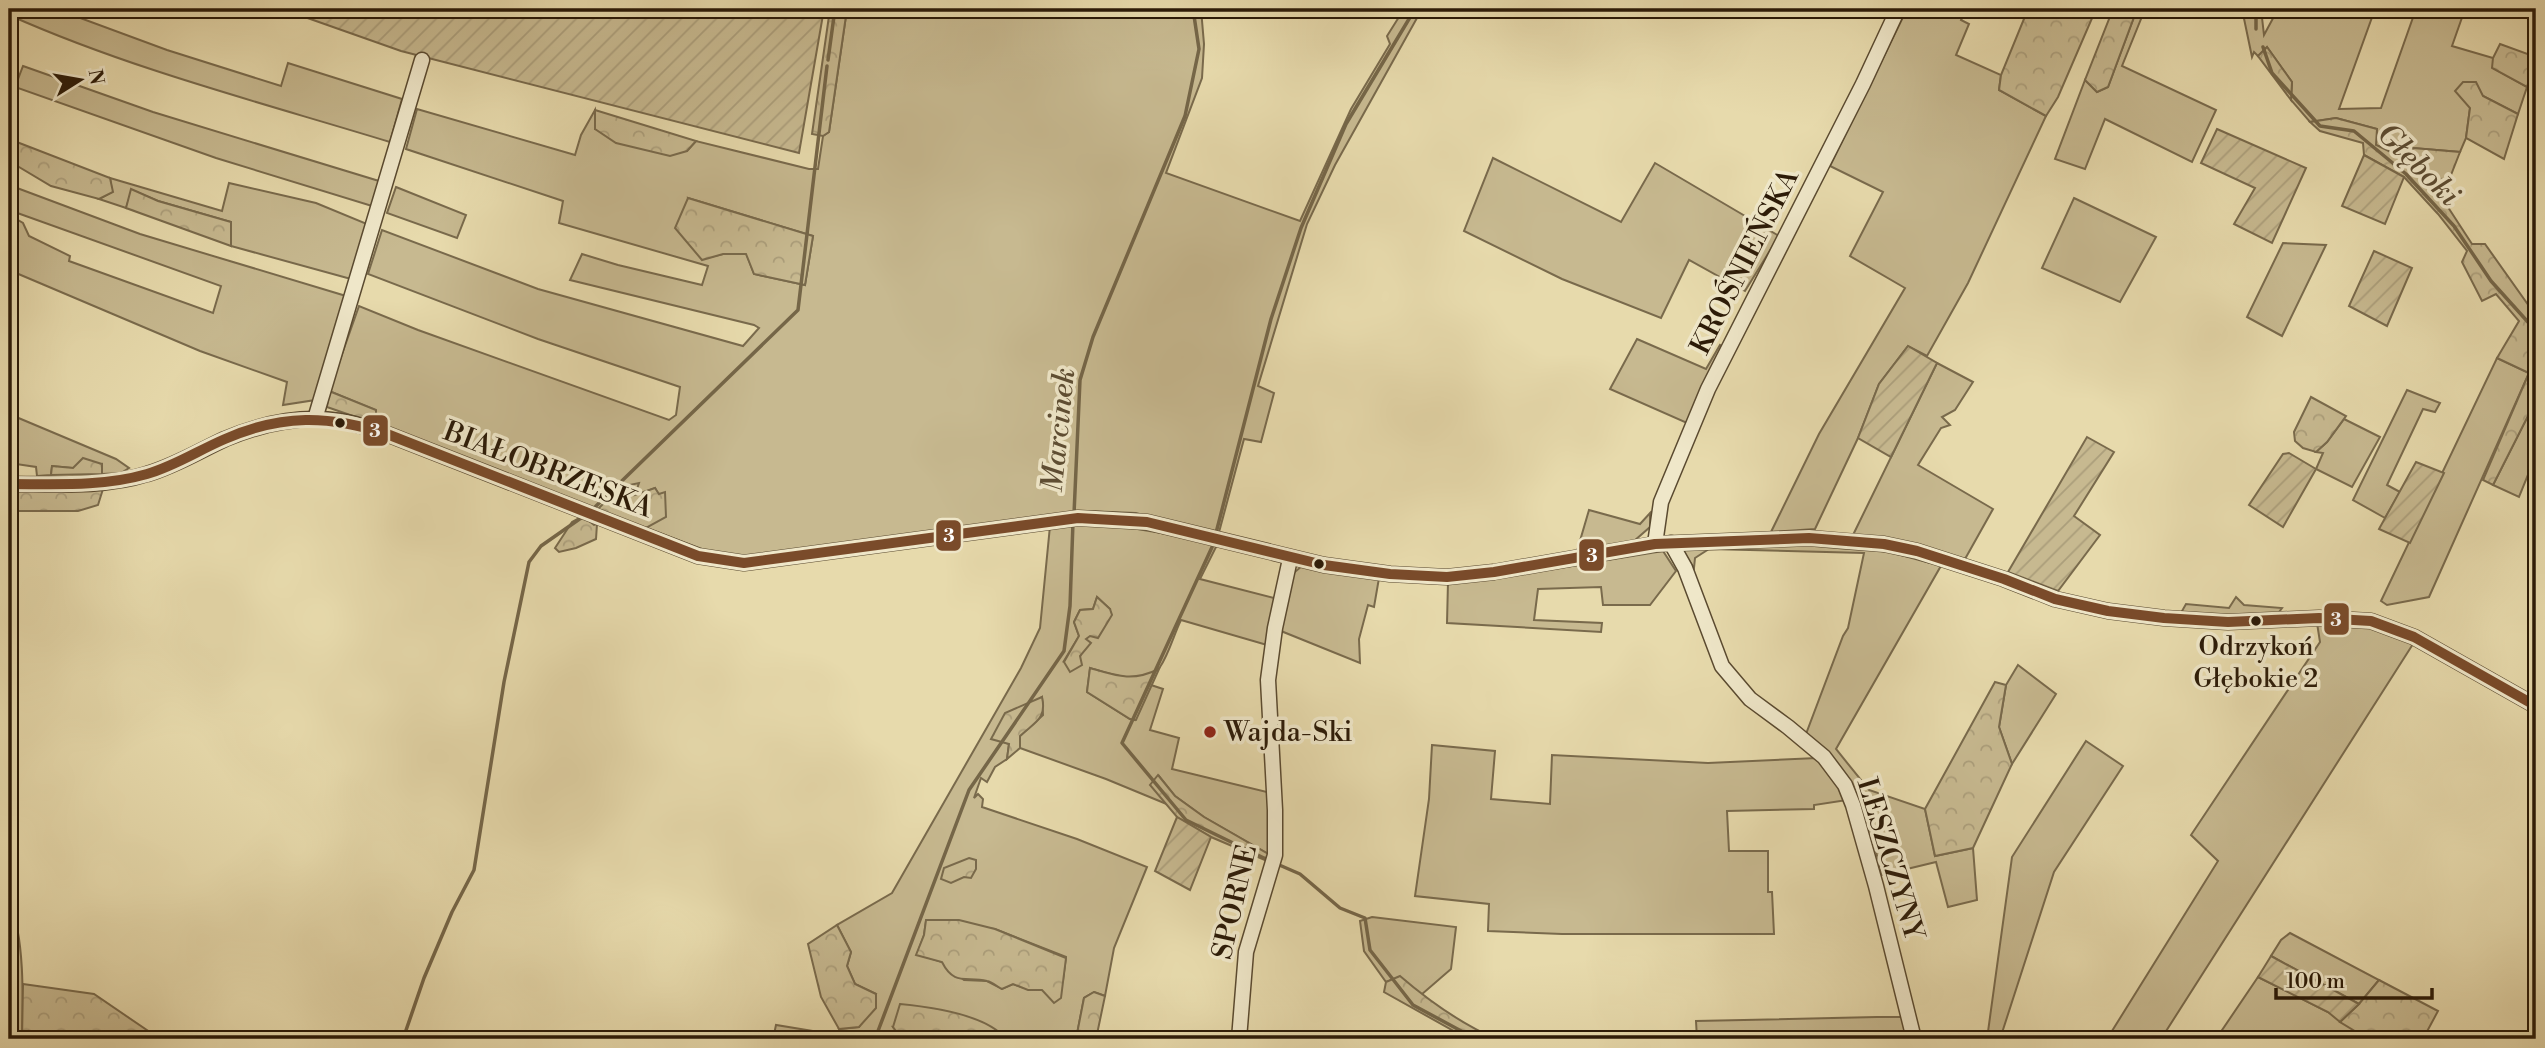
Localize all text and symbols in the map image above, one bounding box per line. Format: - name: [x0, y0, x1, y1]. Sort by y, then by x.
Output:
- north arrow: [46, 46, 116, 116]
- text: N: [82, 67, 109, 87]
- water label: Głęboki: [2368, 115, 2468, 215]
- street label: KROŚNIEŃSKA: [1681, 162, 1807, 361]
- water label: Marcinek: [1034, 366, 1084, 494]
- line badge: 3: [362, 414, 389, 447]
- street label: BIAŁOBRZESKA: [437, 414, 658, 526]
- unlabelled marker: [333, 416, 347, 430]
- text: 3: [369, 419, 381, 443]
- line badge: 3: [935, 519, 962, 552]
- text: 3: [943, 524, 955, 548]
- line badge: 3: [1578, 538, 1605, 572]
- text: 3: [1586, 544, 1598, 568]
- unlabelled marker: [1312, 557, 1326, 571]
- line badge: 3: [2323, 602, 2350, 636]
- text: 3: [2330, 608, 2342, 632]
- marker: Odrzykoń Głębokie 2: [2249, 614, 2263, 628]
- place label: Odrzykoń Głębokie 2: [2194, 631, 2318, 695]
- place label: Wajda-Ski: [1223, 715, 1353, 750]
- marker: Wajda-Ski: [1202, 724, 1218, 740]
- street label: LESZCZYNY: [1849, 774, 1932, 946]
- street label: SPORNE: [1205, 841, 1265, 963]
- scale bar: [2276, 957, 2431, 1001]
- text: 100 m: [2286, 969, 2345, 995]

